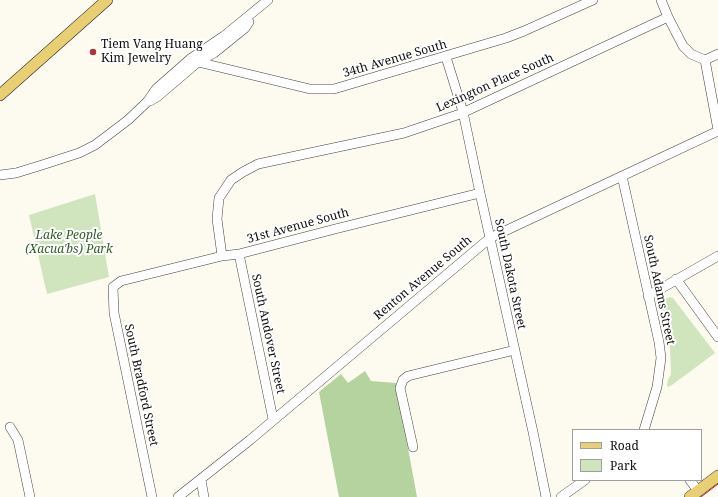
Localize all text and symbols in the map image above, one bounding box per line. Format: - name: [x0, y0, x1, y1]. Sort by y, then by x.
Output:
- street label: 34th Avenue South: [341, 37, 449, 81]
- place label: Tiem Vang Huang Kim Jewelry: [101, 38, 203, 66]
- marker: Tiem Vang Huang Kim Jewelry: [88, 47, 98, 57]
- street label: Lexington Place South: [434, 51, 556, 115]
- street label: 31st Avenue South: [245, 205, 351, 247]
- street label: South Dakota Street: [491, 217, 529, 331]
- park label: Lake People (Xacua'bs) Park: [25, 229, 113, 257]
- street label: Renton Avenue South: [371, 233, 475, 323]
- street label: South Adams Street: [640, 234, 678, 346]
- street label: South Andover Street: [248, 273, 288, 395]
- street label: South Bradford Street: [121, 323, 161, 447]
- legend: [572, 429, 702, 481]
- text: Road: [610, 437, 639, 454]
- text: Park: [610, 457, 637, 474]

